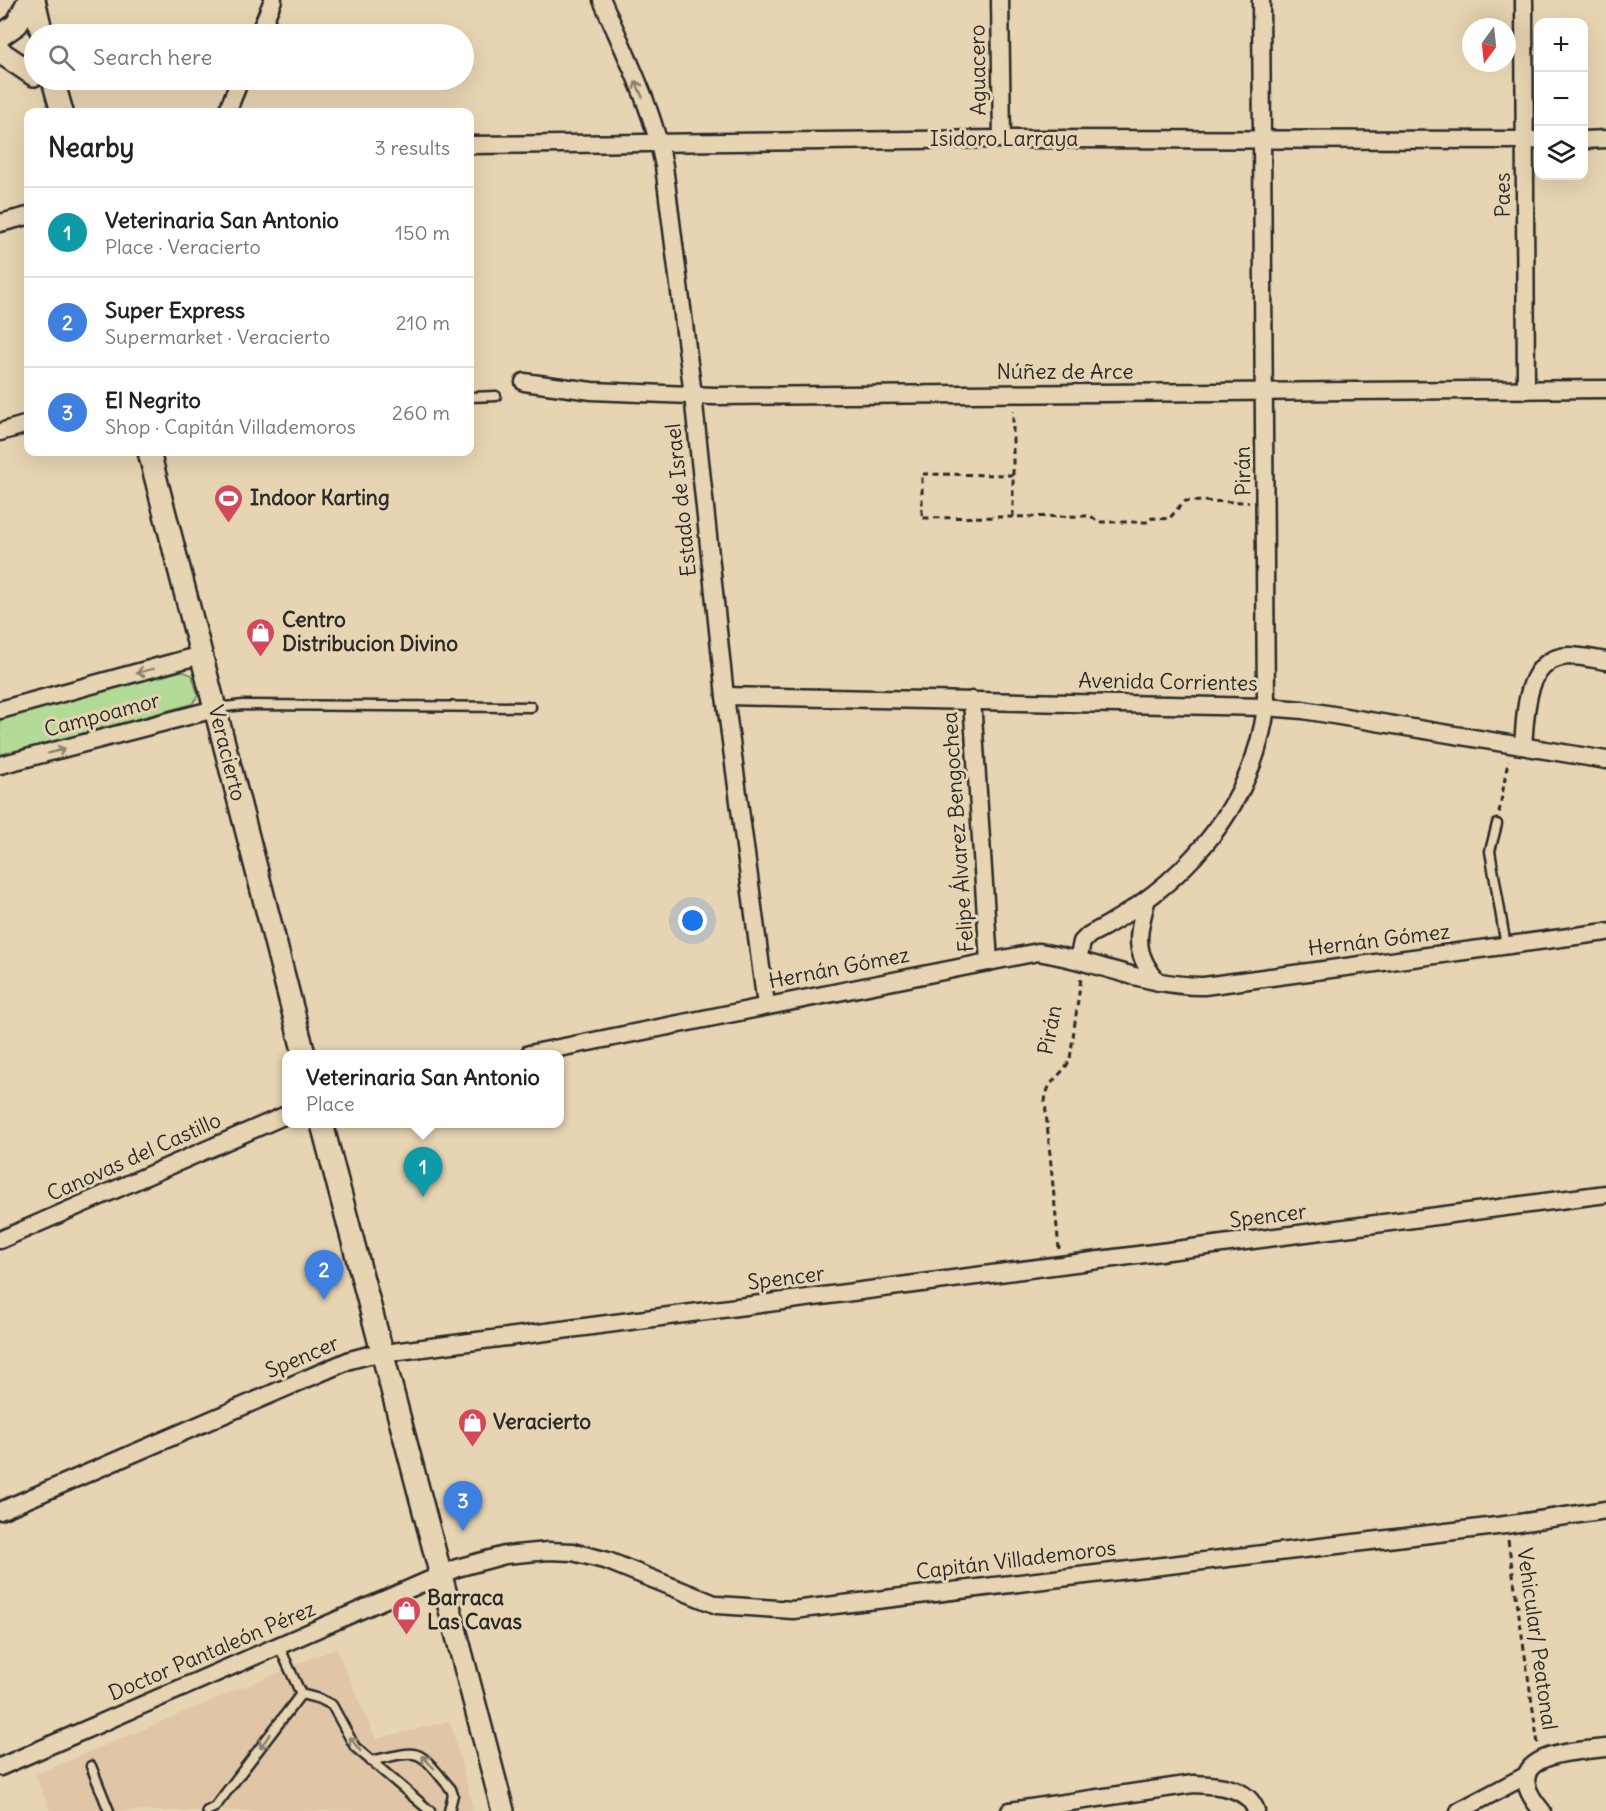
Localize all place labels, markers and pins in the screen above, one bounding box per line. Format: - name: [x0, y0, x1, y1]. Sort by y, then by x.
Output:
- sports icon: Indoor Karting: [213, 482, 245, 524]
- place label: Indoor Karting: [250, 484, 390, 511]
- place label: Centro Distribucion Divino: [282, 606, 458, 657]
- shop icon: Centro Distribucion Divino: [245, 616, 277, 658]
- pin: 1: [404, 1148, 442, 1197]
- pin: 2: [304, 1250, 344, 1300]
- shop icon: Veracierto: [456, 1406, 488, 1448]
- place label: Veracierto: [493, 1408, 591, 1435]
- pin: 3: [444, 1482, 482, 1531]
- place label: Barraca Las Cavas: [427, 1584, 523, 1635]
- shop icon: Barraca Las Cavas: [390, 1594, 422, 1636]

